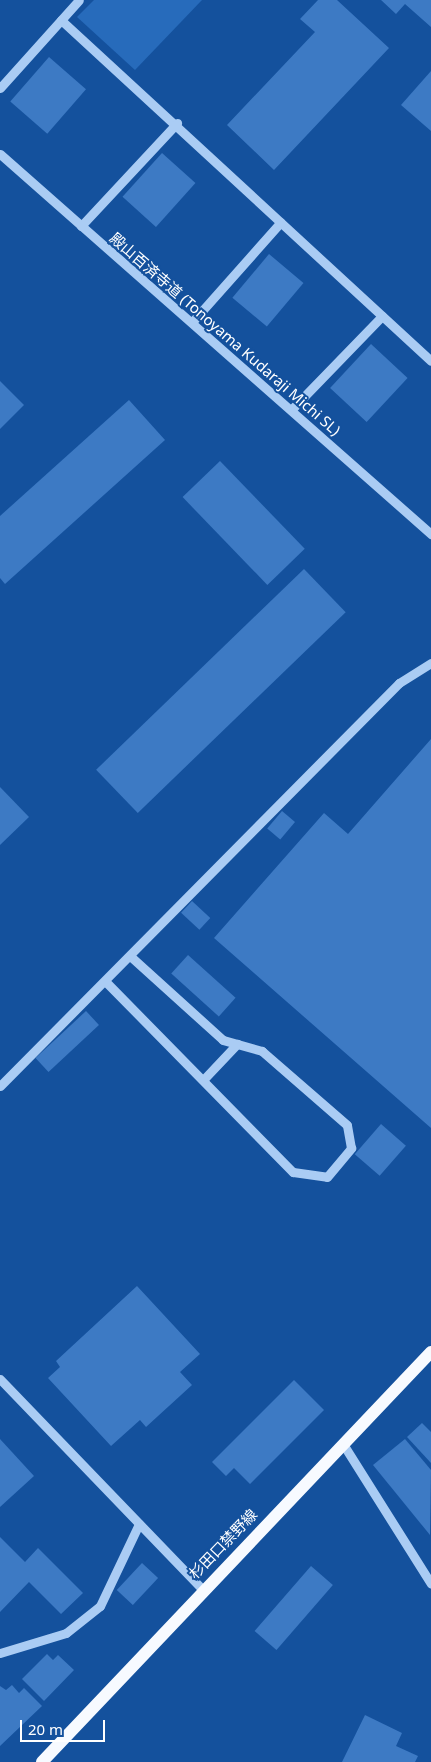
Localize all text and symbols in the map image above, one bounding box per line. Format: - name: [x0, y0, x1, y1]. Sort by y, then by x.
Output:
- street label: 殿山百済寺道 (Tonoyama Kudaraji Michi SL): [106, 229, 344, 439]
- street label: 杉田口禁野線: [185, 1505, 261, 1583]
- scale bar: [22, 1710, 108, 1742]
- text: 20 m: [28, 1719, 63, 1739]

